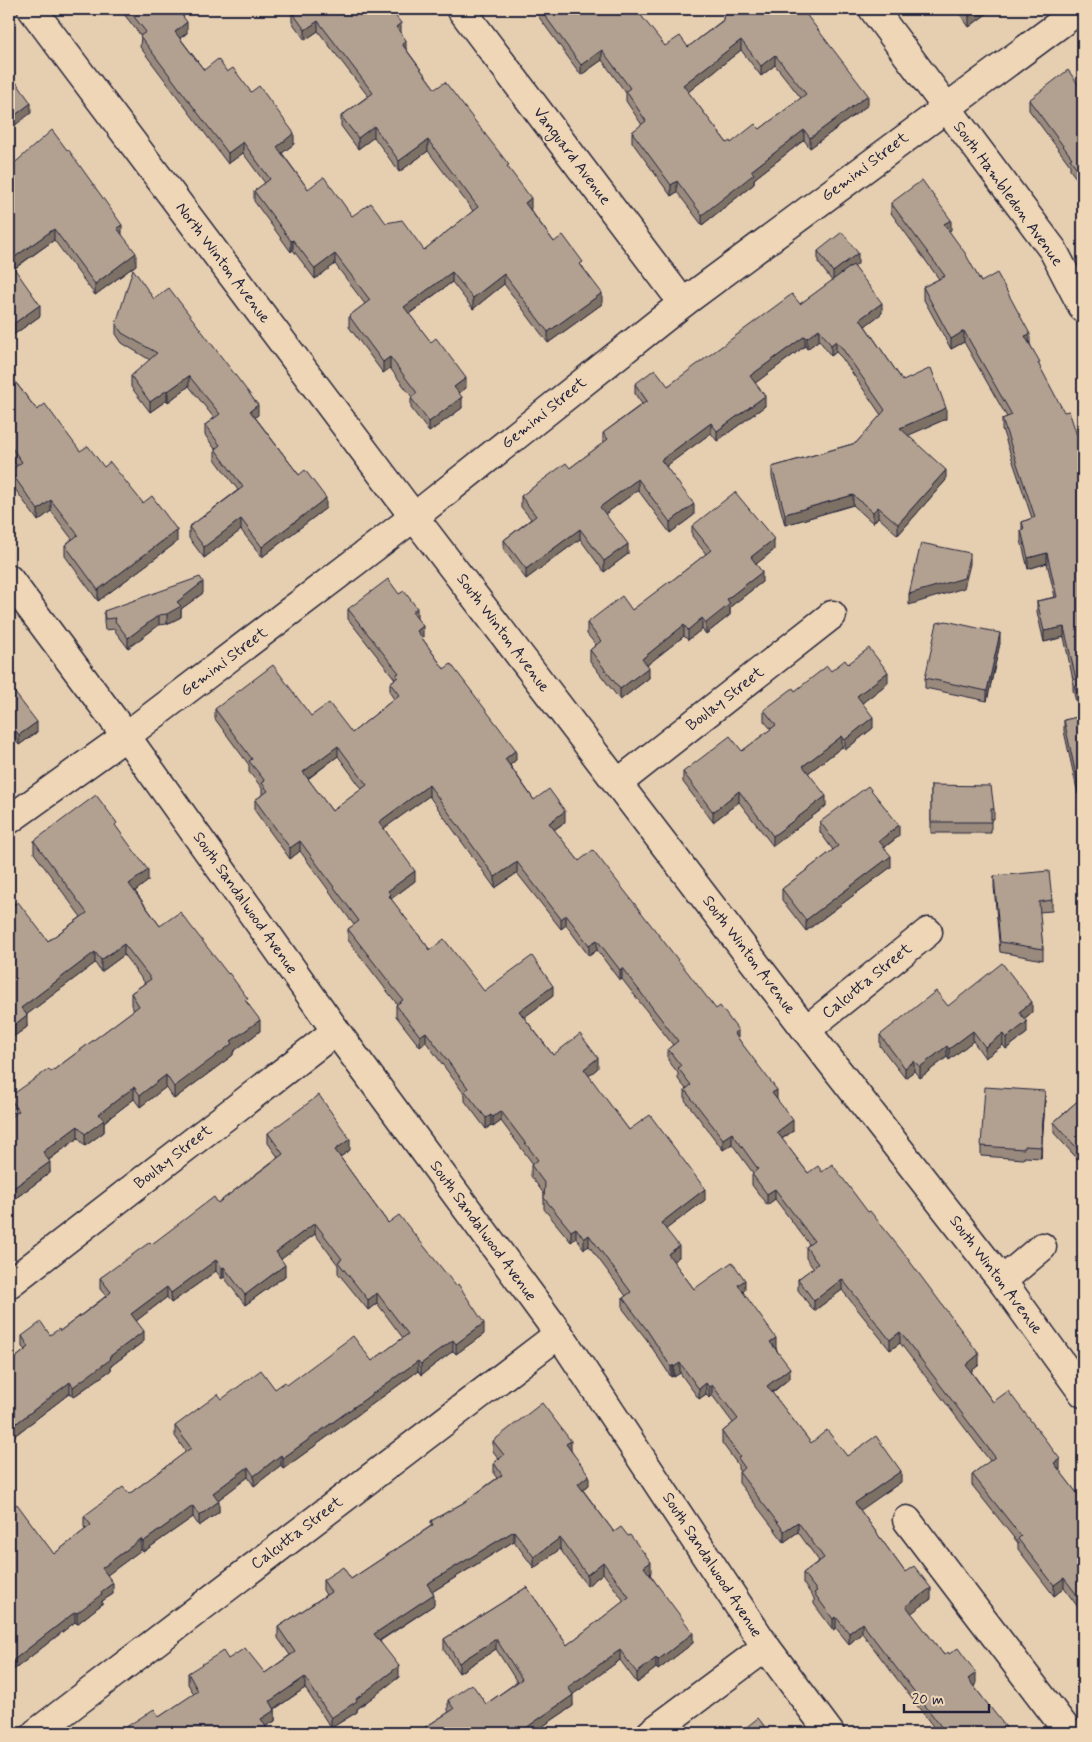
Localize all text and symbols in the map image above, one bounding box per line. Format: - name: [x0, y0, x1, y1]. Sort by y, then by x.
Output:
- street label: Vanguard Avenue: [527, 103, 616, 210]
- street label: South Hambledon Avenue: [948, 117, 1068, 271]
- street label: Gemini Street: [817, 127, 913, 207]
- street label: North Winton Avenue: [171, 198, 276, 328]
- street label: Gemini Street: [497, 372, 591, 454]
- street label: South Winton Avenue: [451, 569, 555, 697]
- street label: Gemini Street: [176, 622, 272, 702]
- street label: Boulay Street: [682, 662, 769, 736]
- street label: South Sandalwood Avenue: [188, 828, 302, 978]
- street label: South Winton Avenue: [697, 891, 801, 1019]
- street label: Calcutta Street: [818, 938, 917, 1024]
- street label: Boulay Street: [130, 1120, 217, 1194]
- street label: South Sandalwood Avenue: [425, 1156, 541, 1306]
- street label: South Winton Avenue: [944, 1211, 1048, 1339]
- street label: South Sandalwood Avenue: [657, 1488, 767, 1642]
- street label: Calcutta Street: [247, 1491, 348, 1574]
- scale bar: [904, 1682, 990, 1714]
- text: 20 m: [912, 1690, 944, 1710]

